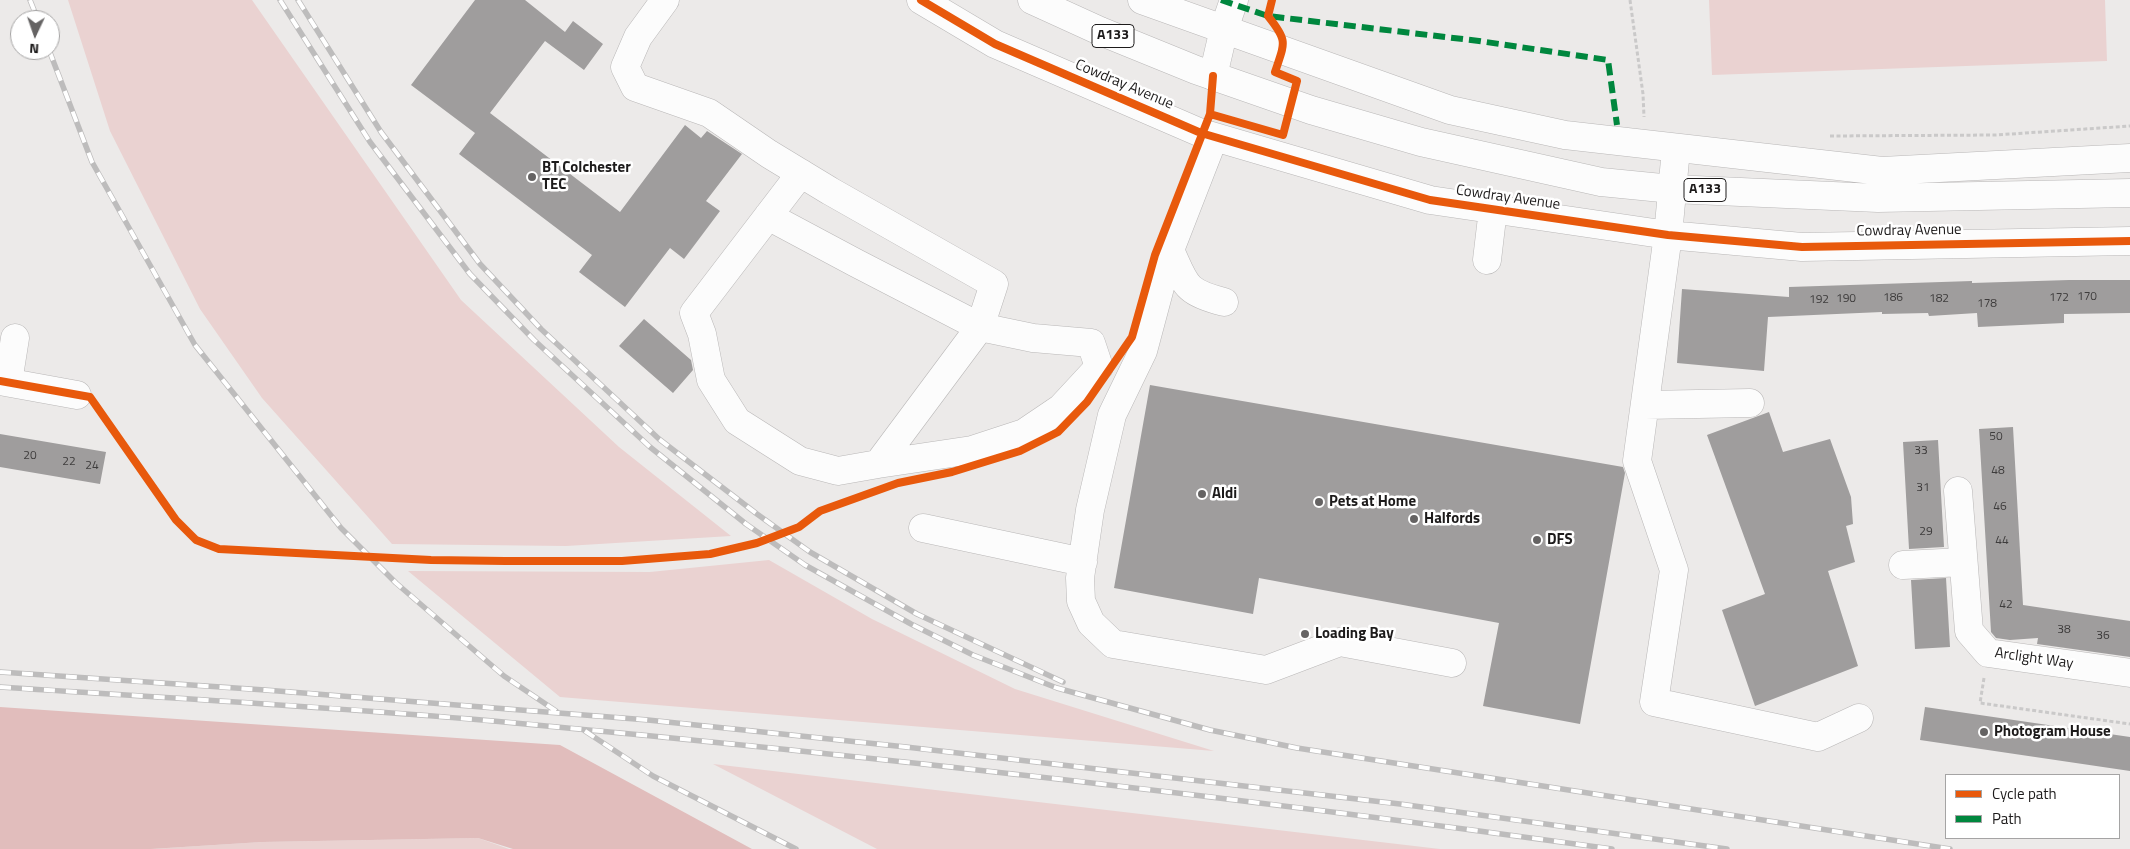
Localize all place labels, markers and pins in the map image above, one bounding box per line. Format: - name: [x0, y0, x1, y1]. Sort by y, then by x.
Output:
- place label: BT Colchester TEC: [542, 159, 631, 194]
- marker: BT Colchester TEC: [526, 171, 538, 183]
- place label: Aldi: [1212, 485, 1237, 503]
- marker: Aldi: [1196, 488, 1208, 500]
- place label: Pets at Home: [1329, 493, 1416, 511]
- marker: Pets at Home: [1313, 496, 1325, 508]
- place label: Halfords: [1424, 510, 1480, 528]
- marker: Halfords: [1408, 513, 1420, 525]
- place label: DFS: [1547, 531, 1573, 549]
- marker: DFS: [1531, 534, 1543, 546]
- place label: Loading Bay: [1315, 625, 1394, 643]
- marker: Loading Bay: [1299, 628, 1311, 640]
- place label: Photogram House: [1994, 723, 2111, 741]
- marker: Photogram House: [1978, 726, 1990, 738]

